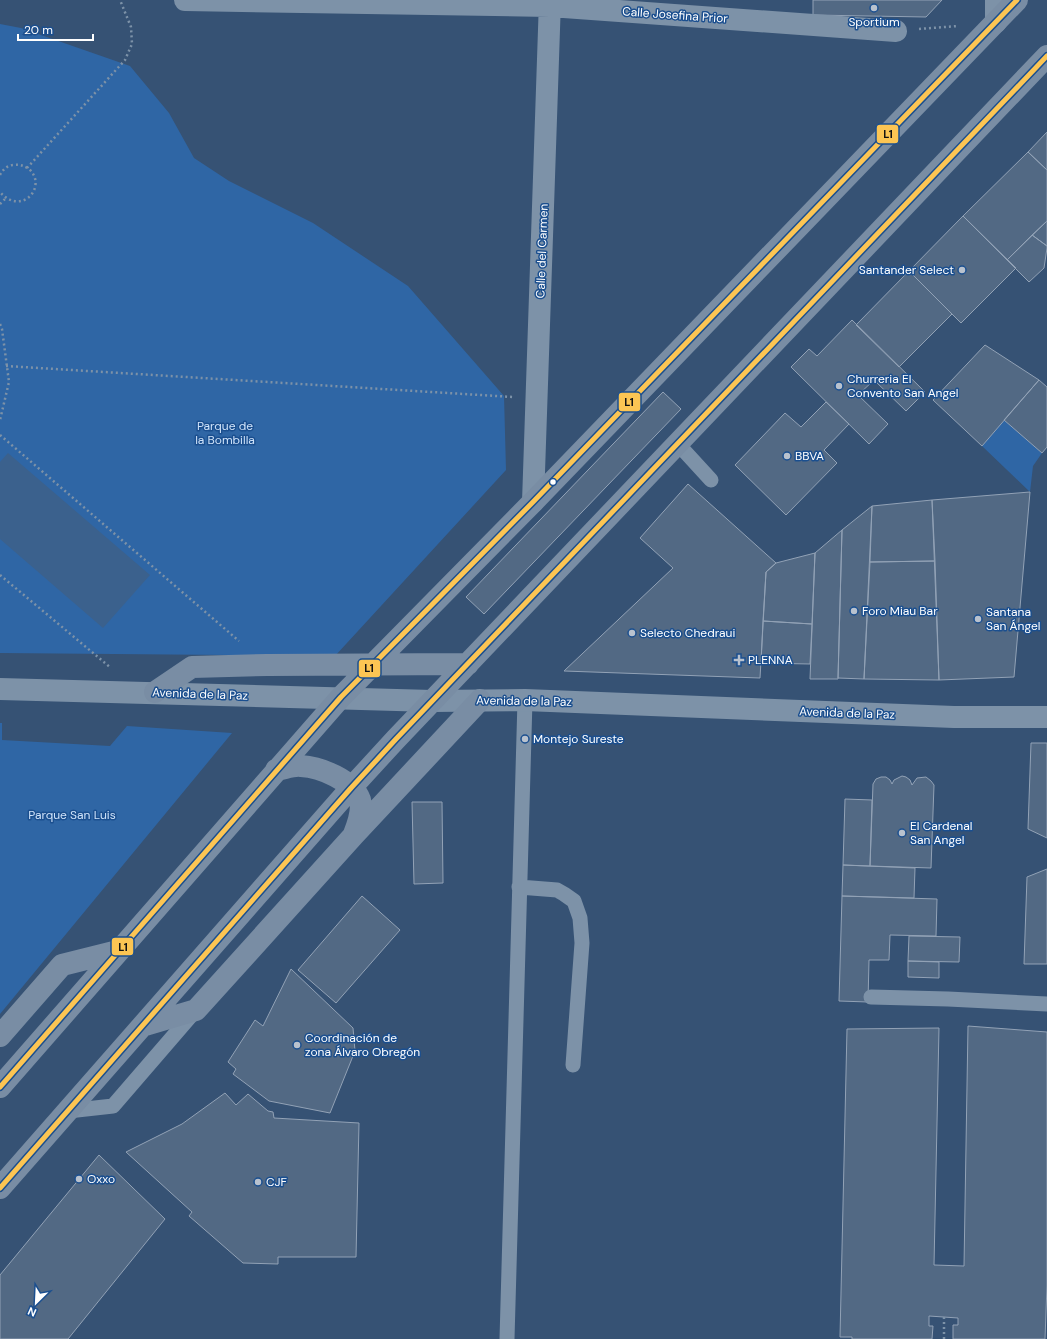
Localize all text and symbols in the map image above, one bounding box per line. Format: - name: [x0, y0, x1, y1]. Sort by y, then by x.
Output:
- street label: Calle Josefina Prior: [622, 3, 729, 27]
- marker: Sportium: [869, 3, 879, 13]
- place label: Sportium: [848, 14, 900, 30]
- scale bar: [18, 16, 93, 42]
- text: 20 m: [24, 22, 53, 38]
- line badge: L1: [876, 124, 899, 144]
- text: L1: [883, 127, 893, 141]
- street label: Calle del Carmen: [532, 203, 552, 299]
- place label: Santander Select: [859, 262, 954, 278]
- marker: Santander Select: [957, 265, 967, 275]
- place label: Churreria El Convento San Angel: [847, 371, 958, 401]
- marker: Churreria El Convento San Angel: [834, 381, 844, 391]
- line badge: L1: [618, 392, 641, 412]
- text: L1: [624, 395, 634, 409]
- park label: Parque de la Bombilla: [195, 418, 255, 448]
- place label: BBVA: [795, 448, 824, 464]
- marker: BBVA: [782, 451, 792, 461]
- unlabelled marker: [548, 477, 558, 487]
- place label: Foro Miau Bar: [862, 603, 938, 619]
- place label: Santana San Ángel: [986, 604, 1040, 634]
- marker: Foro Miau Bar: [849, 606, 859, 616]
- marker: Santana San Ángel: [973, 614, 983, 624]
- place label: Selecto Chedraui: [640, 625, 735, 641]
- marker: Selecto Chedraui: [627, 628, 637, 638]
- place label: PLENNA: [748, 652, 793, 668]
- marker: PLENNA: [733, 654, 745, 666]
- line badge: L1: [358, 659, 381, 678]
- text: L1: [364, 661, 374, 675]
- street label: Avenida de la Paz: [152, 684, 248, 704]
- street label: Avenida de la Paz: [476, 692, 572, 710]
- street label: Avenida de la Paz: [799, 703, 895, 723]
- place label: Montejo Sureste: [533, 731, 624, 747]
- marker: Montejo Sureste: [520, 734, 530, 744]
- park label: Parque San Luis: [28, 807, 116, 823]
- place label: El Cardenal San Angel: [910, 818, 972, 848]
- marker: El Cardenal San Angel: [897, 828, 907, 838]
- line badge: L1: [111, 937, 134, 956]
- text: L1: [118, 940, 128, 954]
- place label: Coordinación de zona Álvaro Obregón: [305, 1030, 420, 1060]
- marker: Coordinación de zona Álvaro Obregón: [292, 1040, 302, 1050]
- place label: Oxxo: [87, 1171, 115, 1187]
- marker: Oxxo: [74, 1174, 84, 1184]
- place label: CJF: [266, 1174, 288, 1190]
- marker: CJF: [253, 1177, 263, 1187]
- north arrow: [16, 1283, 56, 1323]
- text: N: [25, 1304, 38, 1320]

